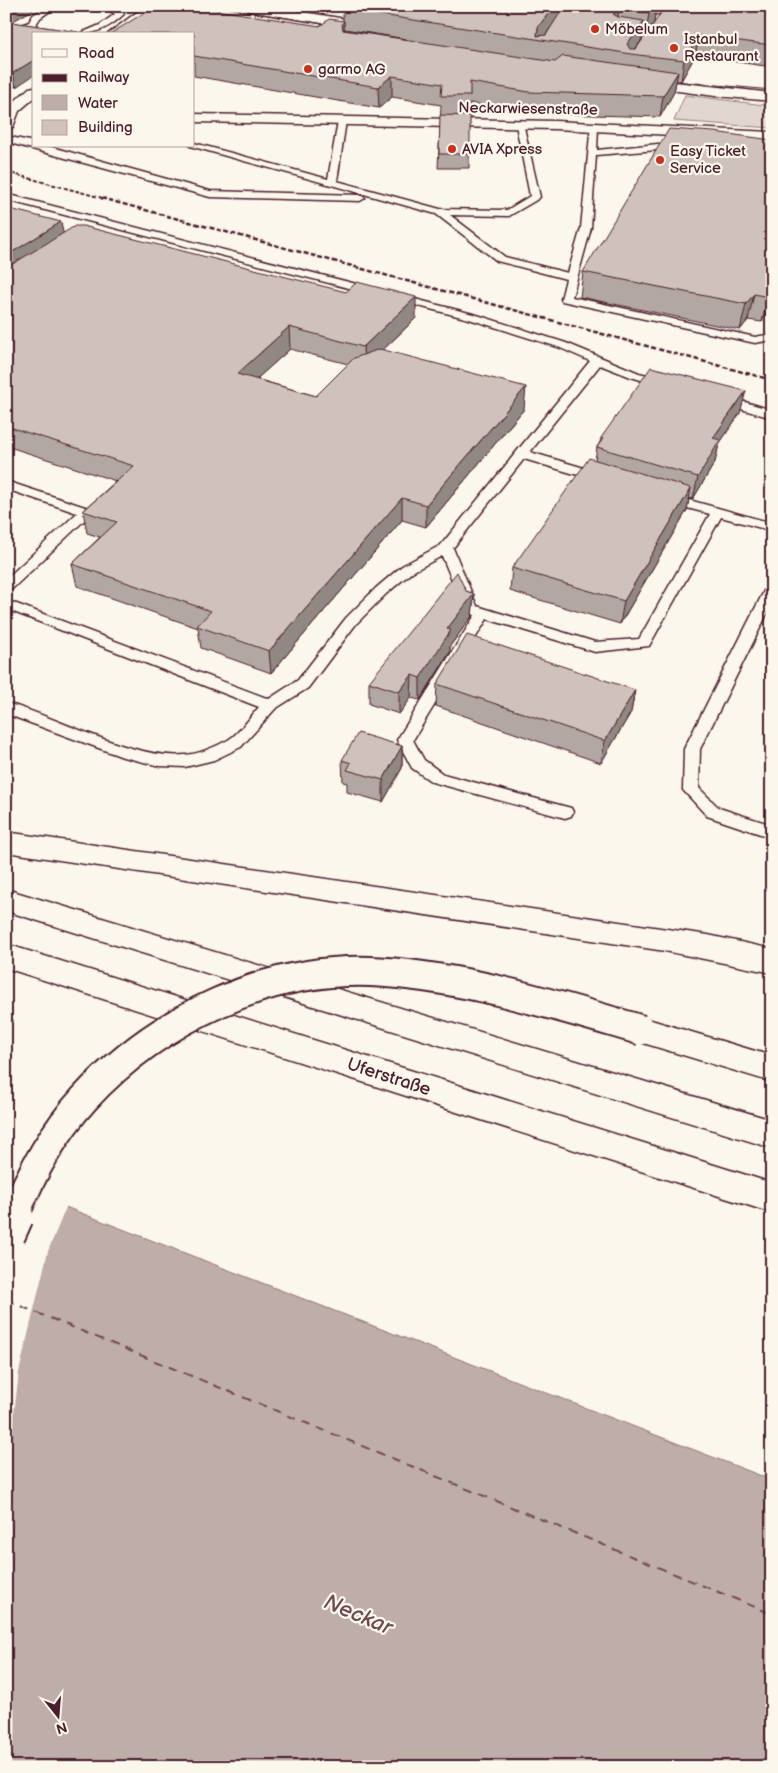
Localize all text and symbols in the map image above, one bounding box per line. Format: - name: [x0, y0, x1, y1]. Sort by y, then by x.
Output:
- place label: Möbelum: [605, 20, 668, 39]
- marker: Möbelum: [589, 23, 601, 35]
- place label: Istanbul Restaurant: [684, 30, 759, 66]
- legend: [32, 32, 195, 148]
- marker: Istanbul Restaurant: [668, 42, 680, 54]
- text: Road: [78, 44, 114, 63]
- place label: garmo AG: [318, 60, 386, 79]
- marker: garmo AG: [302, 63, 314, 75]
- text: Railway: [78, 68, 129, 87]
- text: Water: [78, 94, 118, 113]
- street label: Neckarwiesenstraße: [458, 98, 598, 120]
- text: Building: [78, 118, 133, 137]
- place label: AVIA Xpress: [462, 140, 543, 159]
- place label: Easy Ticket Service: [670, 142, 746, 178]
- marker: AVIA Xpress: [446, 143, 458, 155]
- marker: Easy Ticket Service: [654, 154, 666, 166]
- street label: Uferstraße: [345, 1054, 434, 1100]
- water label: Neckar: [320, 1589, 398, 1642]
- north arrow: [32, 1690, 82, 1740]
- text: N: [54, 1718, 69, 1738]

